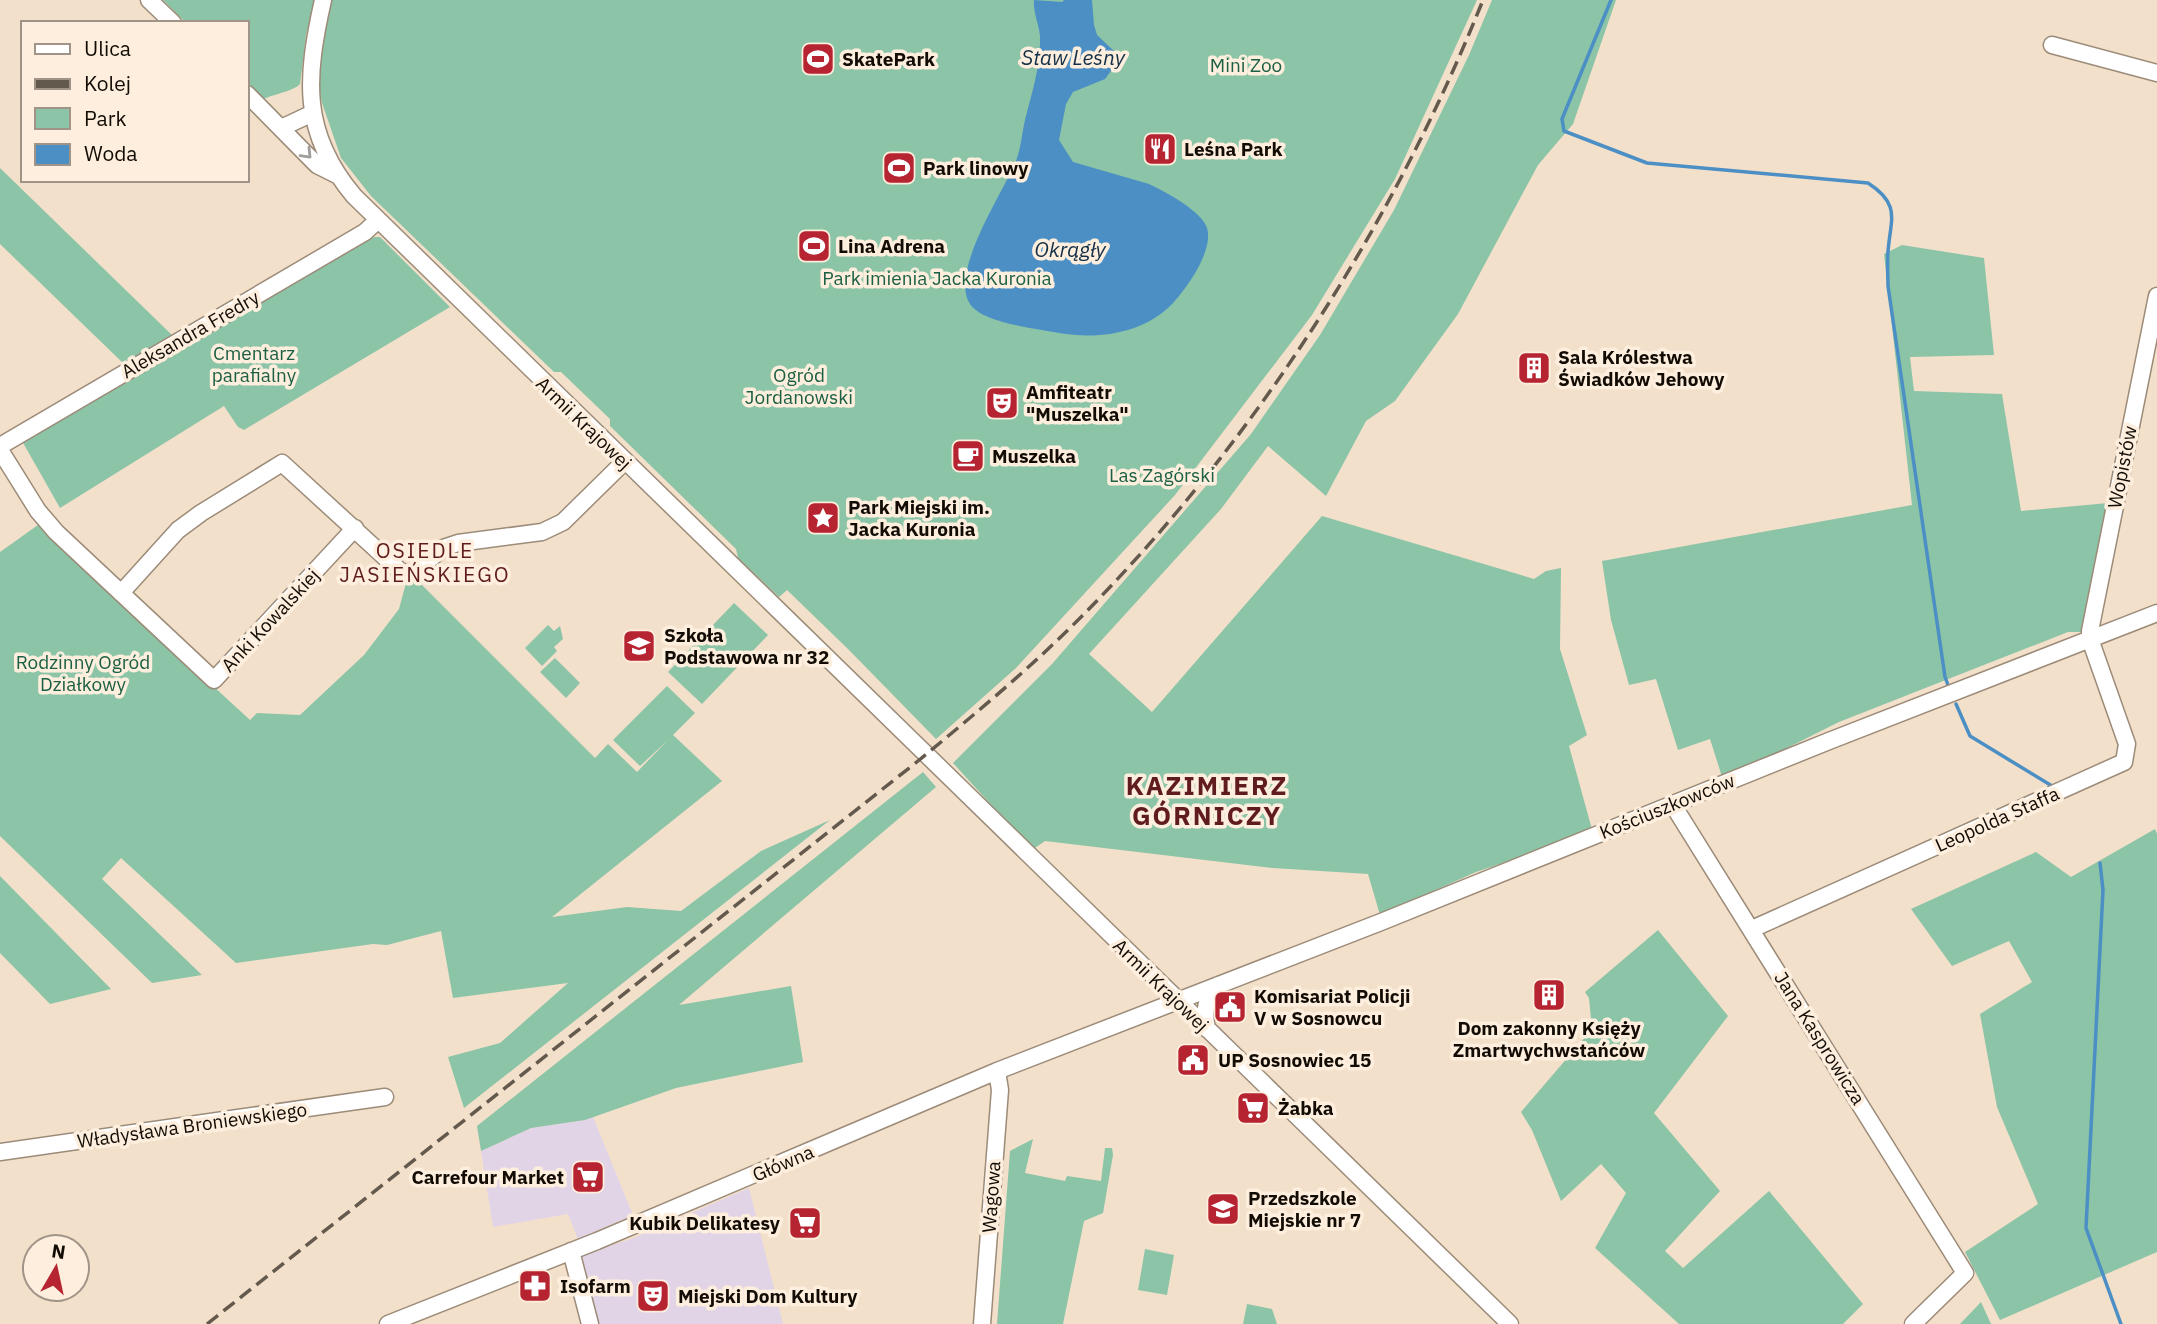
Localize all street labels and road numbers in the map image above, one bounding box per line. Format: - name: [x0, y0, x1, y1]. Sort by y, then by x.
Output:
- street label: Aleksandra Fredry: [117, 284, 264, 383]
- street label: Armii Krajowej: [531, 371, 637, 475]
- street label: Wopistów: [2102, 424, 2142, 510]
- street label: Anki Kowalskiej: [216, 563, 324, 677]
- street label: Kościuszkowców: [1596, 768, 1738, 844]
- street label: Leopolda Staffa: [1931, 781, 2063, 857]
- street label: Armii Krajowej: [1108, 933, 1214, 1037]
- street label: Jana Kasprowicza: [1769, 967, 1871, 1109]
- street label: Władysława Broniewskiego: [76, 1097, 308, 1153]
- street label: Główna: [749, 1139, 817, 1187]
- street label: Wagowa: [977, 1160, 1005, 1234]

